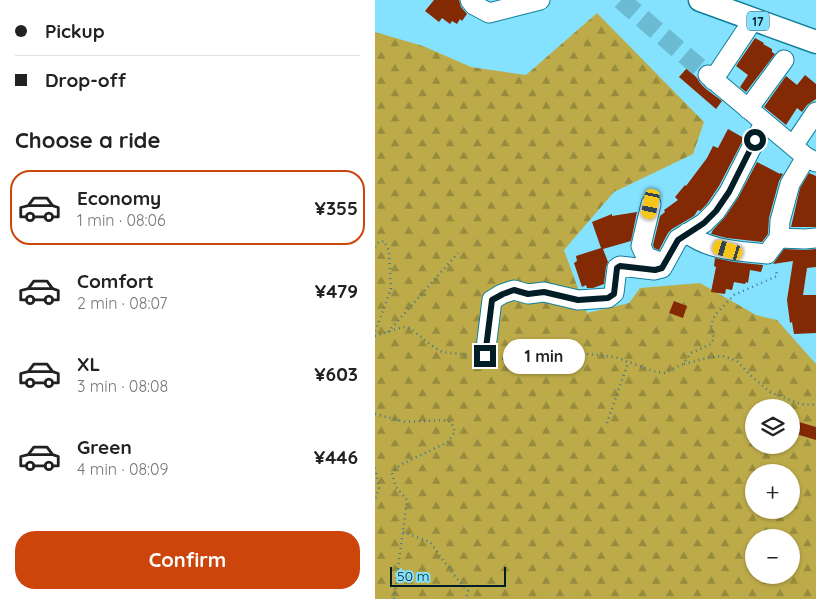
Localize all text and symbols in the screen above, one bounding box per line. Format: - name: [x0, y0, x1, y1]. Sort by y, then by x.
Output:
- road number: 17: [747, 12, 769, 30]
- text: Pickup: [45, 19, 105, 43]
- text: Drop-off: [45, 68, 126, 92]
- text: Choose a ride: [15, 126, 160, 154]
- route start: [744, 129, 766, 151]
- icon: car: [17, 185, 62, 230]
- text: Economy: [77, 186, 161, 210]
- car: [640, 188, 661, 220]
- text: ¥355: [315, 196, 358, 220]
- text: 1 min · 08:06: [77, 210, 166, 230]
- car: [711, 238, 744, 262]
- icon: car: [17, 268, 62, 313]
- text: Comfort: [77, 269, 154, 293]
- text: ¥479: [315, 279, 358, 303]
- text: 2 min · 08:07: [77, 293, 167, 313]
- callout: 1 min: [503, 338, 585, 374]
- route end: [474, 345, 496, 367]
- text: 1 min: [525, 346, 563, 366]
- icon: car: [17, 351, 62, 396]
- text: XL: [77, 352, 100, 376]
- text: ¥603: [314, 362, 358, 386]
- text: 3 min · 08:08: [77, 376, 168, 396]
- map controls: [745, 399, 800, 584]
- button: layers: [745, 399, 800, 454]
- icon: car: [17, 434, 62, 479]
- text: Green: [77, 435, 132, 459]
- text: ¥446: [314, 445, 358, 469]
- text: 4 min · 08:09: [77, 459, 169, 479]
- button: +: [745, 464, 800, 519]
- button: −: [745, 529, 800, 584]
- button: Confirm: [15, 531, 360, 589]
- scale bar: [390, 564, 506, 587]
- text: 50 m: [397, 567, 430, 585]

